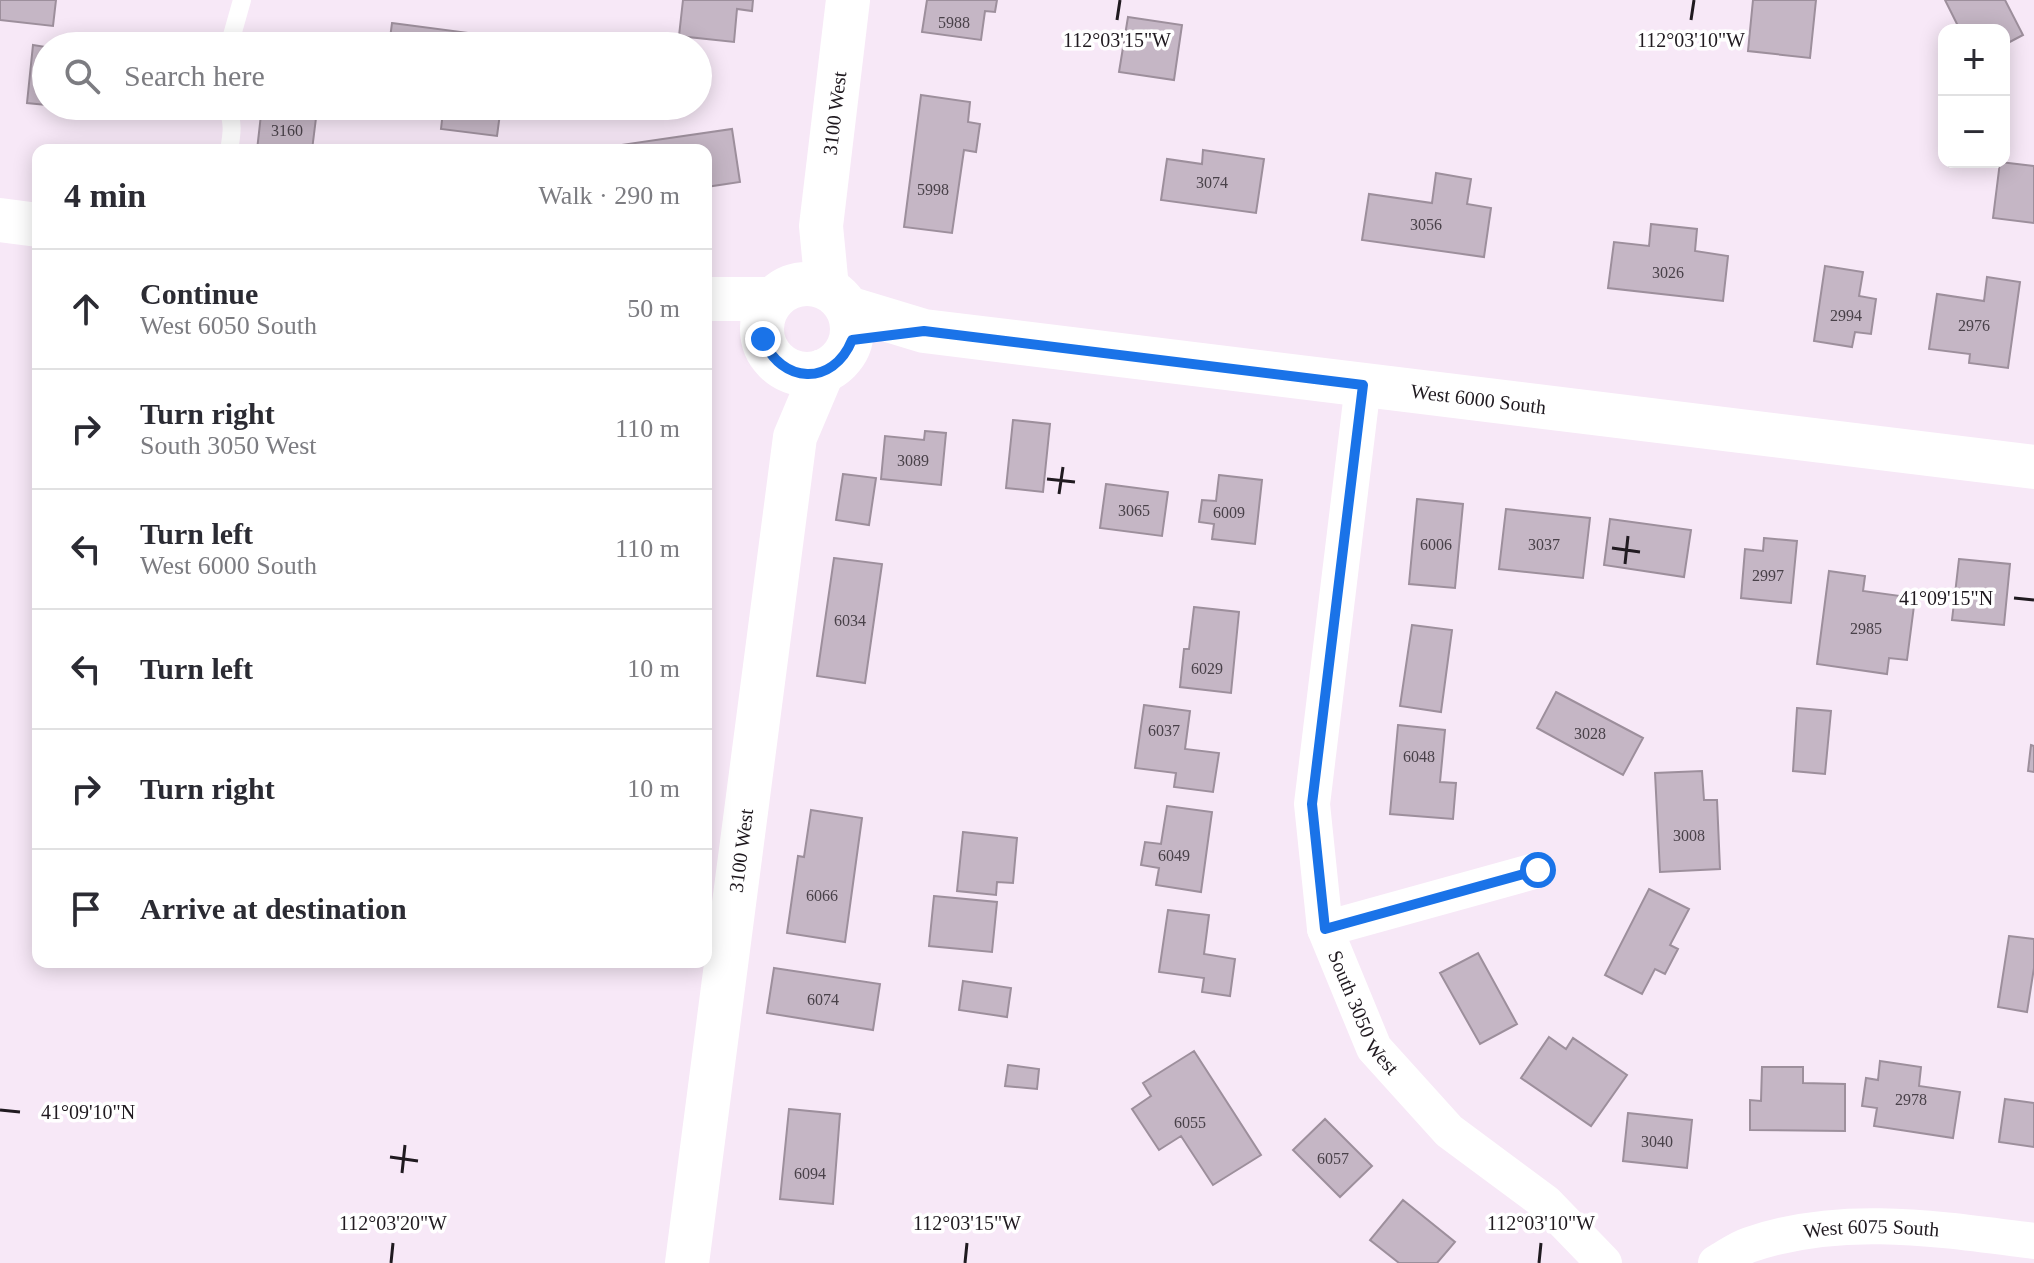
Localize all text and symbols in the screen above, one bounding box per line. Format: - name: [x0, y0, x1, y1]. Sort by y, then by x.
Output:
- house number: 5988: [938, 14, 970, 31]
- map controls: [1938, 24, 2010, 168]
- button: +: [1938, 24, 2010, 96]
- text: 112°03'15"W: [1063, 29, 1171, 51]
- text: 112°03'10"W: [1637, 29, 1745, 51]
- search box: [32, 32, 712, 120]
- icon: search: [60, 54, 104, 98]
- text: Search here: [124, 59, 265, 92]
- street label: 3100 West: [819, 70, 850, 156]
- button: −: [1938, 96, 2010, 168]
- house number: 3160: [271, 122, 303, 139]
- house number: 3074: [1196, 174, 1228, 191]
- text: 4 min: [64, 177, 146, 214]
- text: Walk · 290 m: [538, 181, 680, 210]
- house number: 5998: [917, 181, 949, 198]
- house number: 3056: [1410, 216, 1442, 233]
- house number: 3026: [1652, 264, 1684, 281]
- text: Continue: [140, 277, 258, 310]
- icon: ahead: [64, 287, 108, 331]
- text: 50 m: [627, 294, 680, 323]
- house number: 2994: [1830, 307, 1862, 324]
- text: West 6050 South: [140, 311, 317, 340]
- house number: 2976: [1958, 317, 1990, 334]
- route end: [745, 321, 781, 357]
- street label: West 6000 South: [1410, 380, 1547, 418]
- text: Turn right: [140, 397, 275, 430]
- icon: right: [64, 407, 108, 451]
- text: 110 m: [615, 414, 680, 443]
- text: South 3050 West: [140, 431, 317, 460]
- house number: 3089: [897, 452, 929, 469]
- house number: 3065: [1118, 502, 1150, 519]
- house number: 6009: [1213, 504, 1245, 521]
- text: Turn left: [140, 517, 253, 550]
- icon: left: [64, 527, 108, 571]
- text: 110 m: [615, 534, 680, 563]
- house number: 6006: [1420, 536, 1452, 553]
- house number: 3037: [1528, 536, 1560, 553]
- text: West 6000 South: [140, 551, 317, 580]
- house number: 2997: [1752, 567, 1784, 584]
- text: 41°09'15"N: [1899, 587, 1993, 609]
- house number: 6034: [834, 612, 866, 629]
- house number: 2985: [1850, 620, 1882, 637]
- icon: left: [64, 647, 108, 691]
- text: Turn left: [140, 652, 253, 685]
- text: 10 m: [627, 654, 680, 683]
- house number: 6029: [1191, 660, 1223, 677]
- house number: 6037: [1148, 722, 1180, 739]
- house number: 3028: [1574, 725, 1606, 742]
- house number: 6048: [1403, 748, 1435, 765]
- icon: right: [64, 767, 108, 811]
- text: Turn right: [140, 772, 275, 805]
- text: 10 m: [627, 774, 680, 803]
- street label: 3100 West: [725, 807, 757, 894]
- house number: 3008: [1673, 827, 1705, 844]
- house number: 6049: [1158, 847, 1190, 864]
- route start: [1520, 852, 1556, 888]
- icon: arrive: [64, 887, 108, 931]
- house number: 6066: [806, 887, 838, 904]
- text: Arrive at destination: [140, 892, 407, 925]
- street label: South 3050 West: [1324, 947, 1404, 1079]
- house number: 6074: [807, 991, 839, 1008]
- house number: 2978: [1895, 1091, 1927, 1108]
- text: 41°09'10"N: [41, 1101, 135, 1123]
- house number: 6055: [1174, 1114, 1206, 1131]
- house number: 3040: [1641, 1133, 1673, 1150]
- house number: 6057: [1317, 1150, 1349, 1167]
- house number: 6094: [794, 1165, 826, 1182]
- text: 112°03'20"W: [339, 1212, 447, 1234]
- text: 112°03'15"W: [913, 1212, 1021, 1234]
- text: 112°03'10"W: [1487, 1212, 1595, 1234]
- street label: West 6075 South: [1802, 1215, 1940, 1242]

